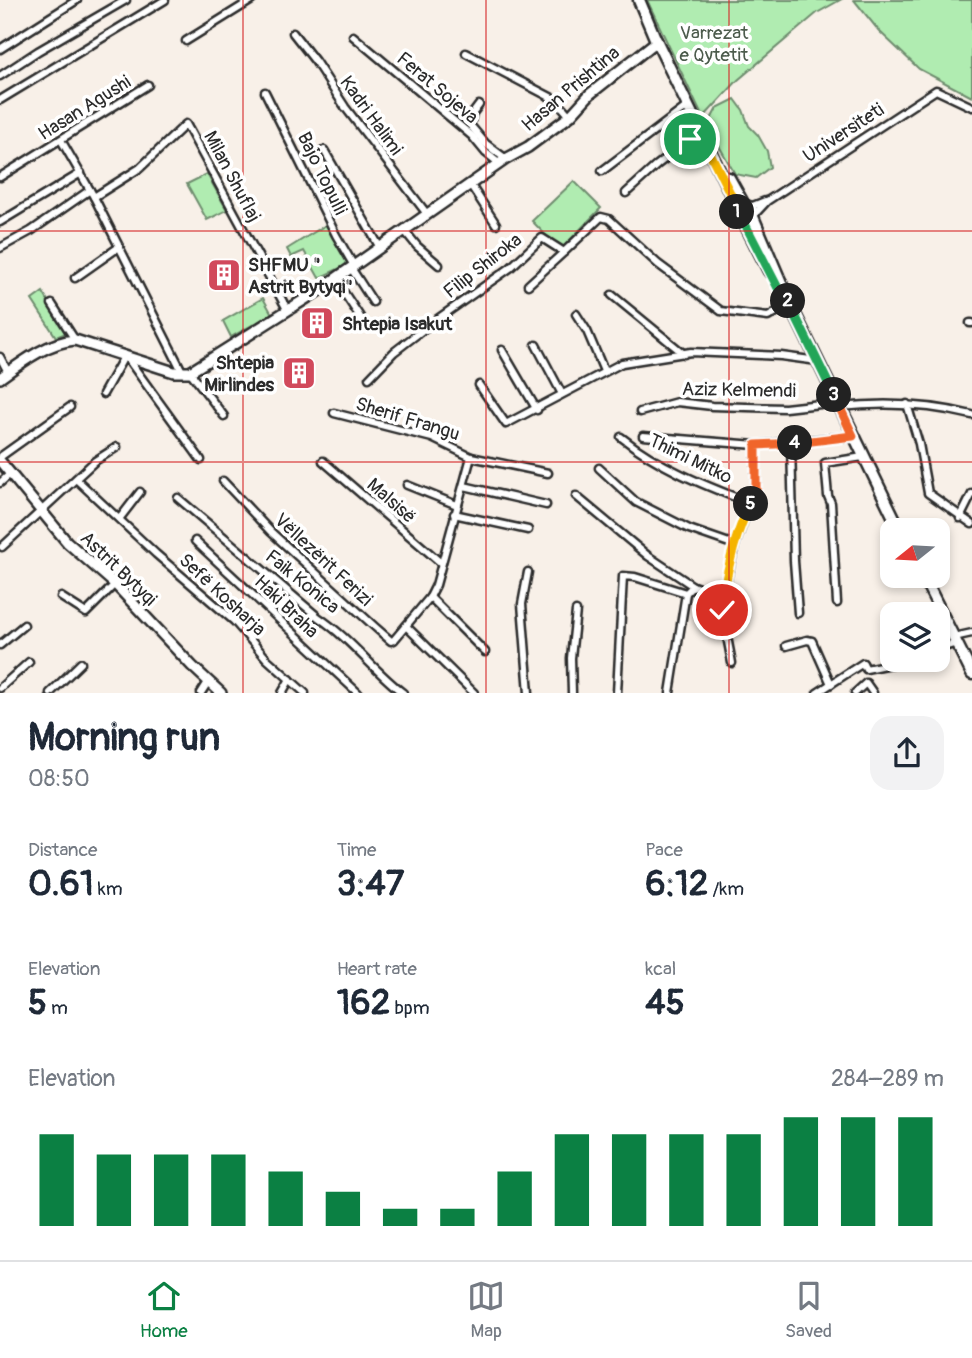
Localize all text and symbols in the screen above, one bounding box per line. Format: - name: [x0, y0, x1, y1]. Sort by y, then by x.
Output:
- park label: Varrezat e Qytetit: [680, 21, 749, 67]
- street label: Hasan Prishtina: [517, 41, 625, 137]
- street label: Ferat Sojeva: [392, 47, 483, 129]
- street label: Hasan Agushi: [34, 70, 135, 146]
- street label: Kadri Halimi: [334, 71, 408, 160]
- street label: Universiteti: [798, 98, 889, 168]
- pin: [660, 109, 720, 169]
- icon: arrive: [671, 120, 709, 158]
- street label: Milan Shuflaj: [198, 127, 266, 226]
- street label: Bajo Topulli: [292, 128, 352, 219]
- pin: 1: [720, 194, 754, 230]
- text: 1: [733, 199, 740, 223]
- street label: Filip Shiroka: [439, 228, 527, 304]
- place label: SHFMU " Astrit Bytyqi": [248, 253, 353, 299]
- building icon: SHFMU " Astrit Bytyqi": [205, 256, 243, 294]
- pin: 2: [770, 284, 806, 318]
- text: 2: [782, 288, 793, 312]
- building icon: Shtepia Isakut: [298, 304, 336, 342]
- place label: Shtepia Isakut: [342, 312, 453, 336]
- place label: Shtepia Mirlindes: [204, 351, 274, 397]
- building icon: Shtepia Mirlindes: [280, 354, 318, 392]
- street label: Aziz Kelmendi: [682, 377, 796, 403]
- pin: 3: [816, 378, 852, 412]
- text: 3: [828, 382, 839, 406]
- street label: Sherif Frangu: [353, 392, 463, 446]
- pin: 4: [778, 426, 812, 460]
- street label: Thimi Mitko: [645, 428, 736, 489]
- text: 4: [789, 430, 800, 454]
- street label: Malsisë: [362, 473, 421, 529]
- pin: 5: [734, 486, 768, 522]
- text: 5: [745, 491, 756, 515]
- street label: Vëllezërit Ferizi: [269, 508, 377, 611]
- north arrow: [880, 518, 950, 588]
- map controls: [880, 518, 950, 672]
- street label: Astrit Bytyqi: [75, 526, 162, 611]
- street label: Faik Konica: [260, 545, 344, 619]
- street label: Sefë Kosharja: [174, 548, 271, 641]
- street label: Haki Braha: [249, 570, 324, 643]
- pin: [692, 580, 752, 640]
- icon: check: [703, 591, 741, 629]
- button: layers: [880, 602, 950, 672]
- text: Morning run: [28, 714, 220, 762]
- button: share: [870, 716, 944, 790]
- text: 08:50: [28, 764, 90, 793]
- text: Distance: [28, 838, 97, 862]
- text: Time: [337, 838, 376, 862]
- text: Pace: [645, 838, 683, 862]
- text: 0.61: [28, 862, 94, 906]
- text: 3:47: [337, 862, 404, 906]
- text: 6:12: [645, 862, 708, 906]
- text: km: [94, 877, 123, 901]
- text: /km: [708, 877, 744, 901]
- text: Elevation: [28, 957, 100, 981]
- text: Heart rate: [337, 957, 417, 981]
- text: kcal: [645, 957, 676, 981]
- text: 5: [28, 981, 47, 1025]
- text: 162: [337, 981, 390, 1025]
- text: 45: [645, 981, 685, 1025]
- text: m: [47, 996, 68, 1020]
- text: bpm: [390, 996, 430, 1020]
- text: Elevation: [28, 1064, 116, 1093]
- text: 284–289 m: [831, 1064, 944, 1093]
- tab: Home: [140, 1277, 188, 1343]
- tab: Map: [467, 1277, 505, 1343]
- tab: Saved: [785, 1277, 832, 1343]

